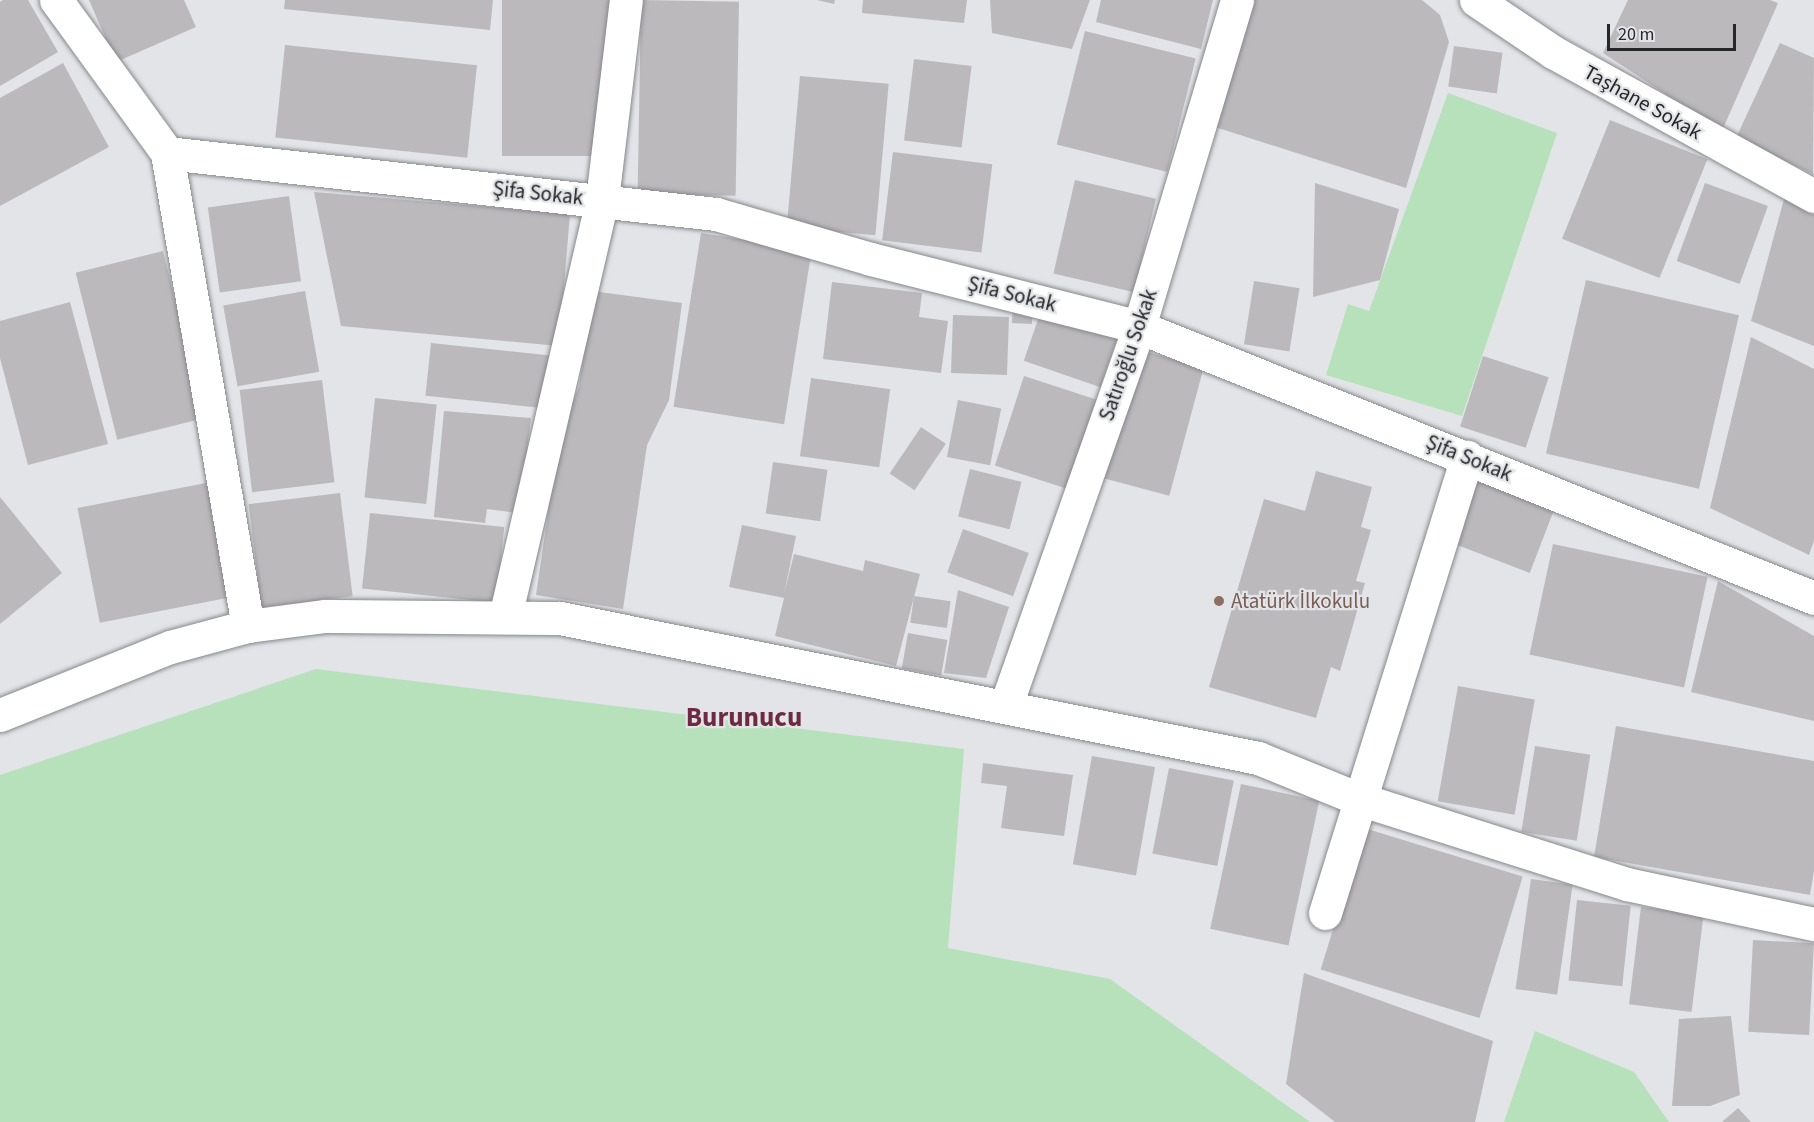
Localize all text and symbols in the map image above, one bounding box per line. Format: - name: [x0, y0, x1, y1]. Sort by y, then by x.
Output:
- scale bar: [1610, 12, 1739, 50]
- text: 20 m: [1618, 22, 1654, 47]
- street label: Taşhane Sokak: [1580, 59, 1706, 145]
- street label: Şifa Sokak: [492, 176, 584, 210]
- street label: Şifa Sokak: [965, 271, 1059, 317]
- street label: Satıroğlu Sokak: [1094, 286, 1162, 424]
- street label: Şifa Sokak: [1422, 429, 1516, 487]
- place label: Atatürk İlkokulu: [1231, 588, 1370, 614]
- marker: Atatürk İlkokulu: [1212, 594, 1226, 608]
- district label: Burunucu: [686, 702, 802, 734]

